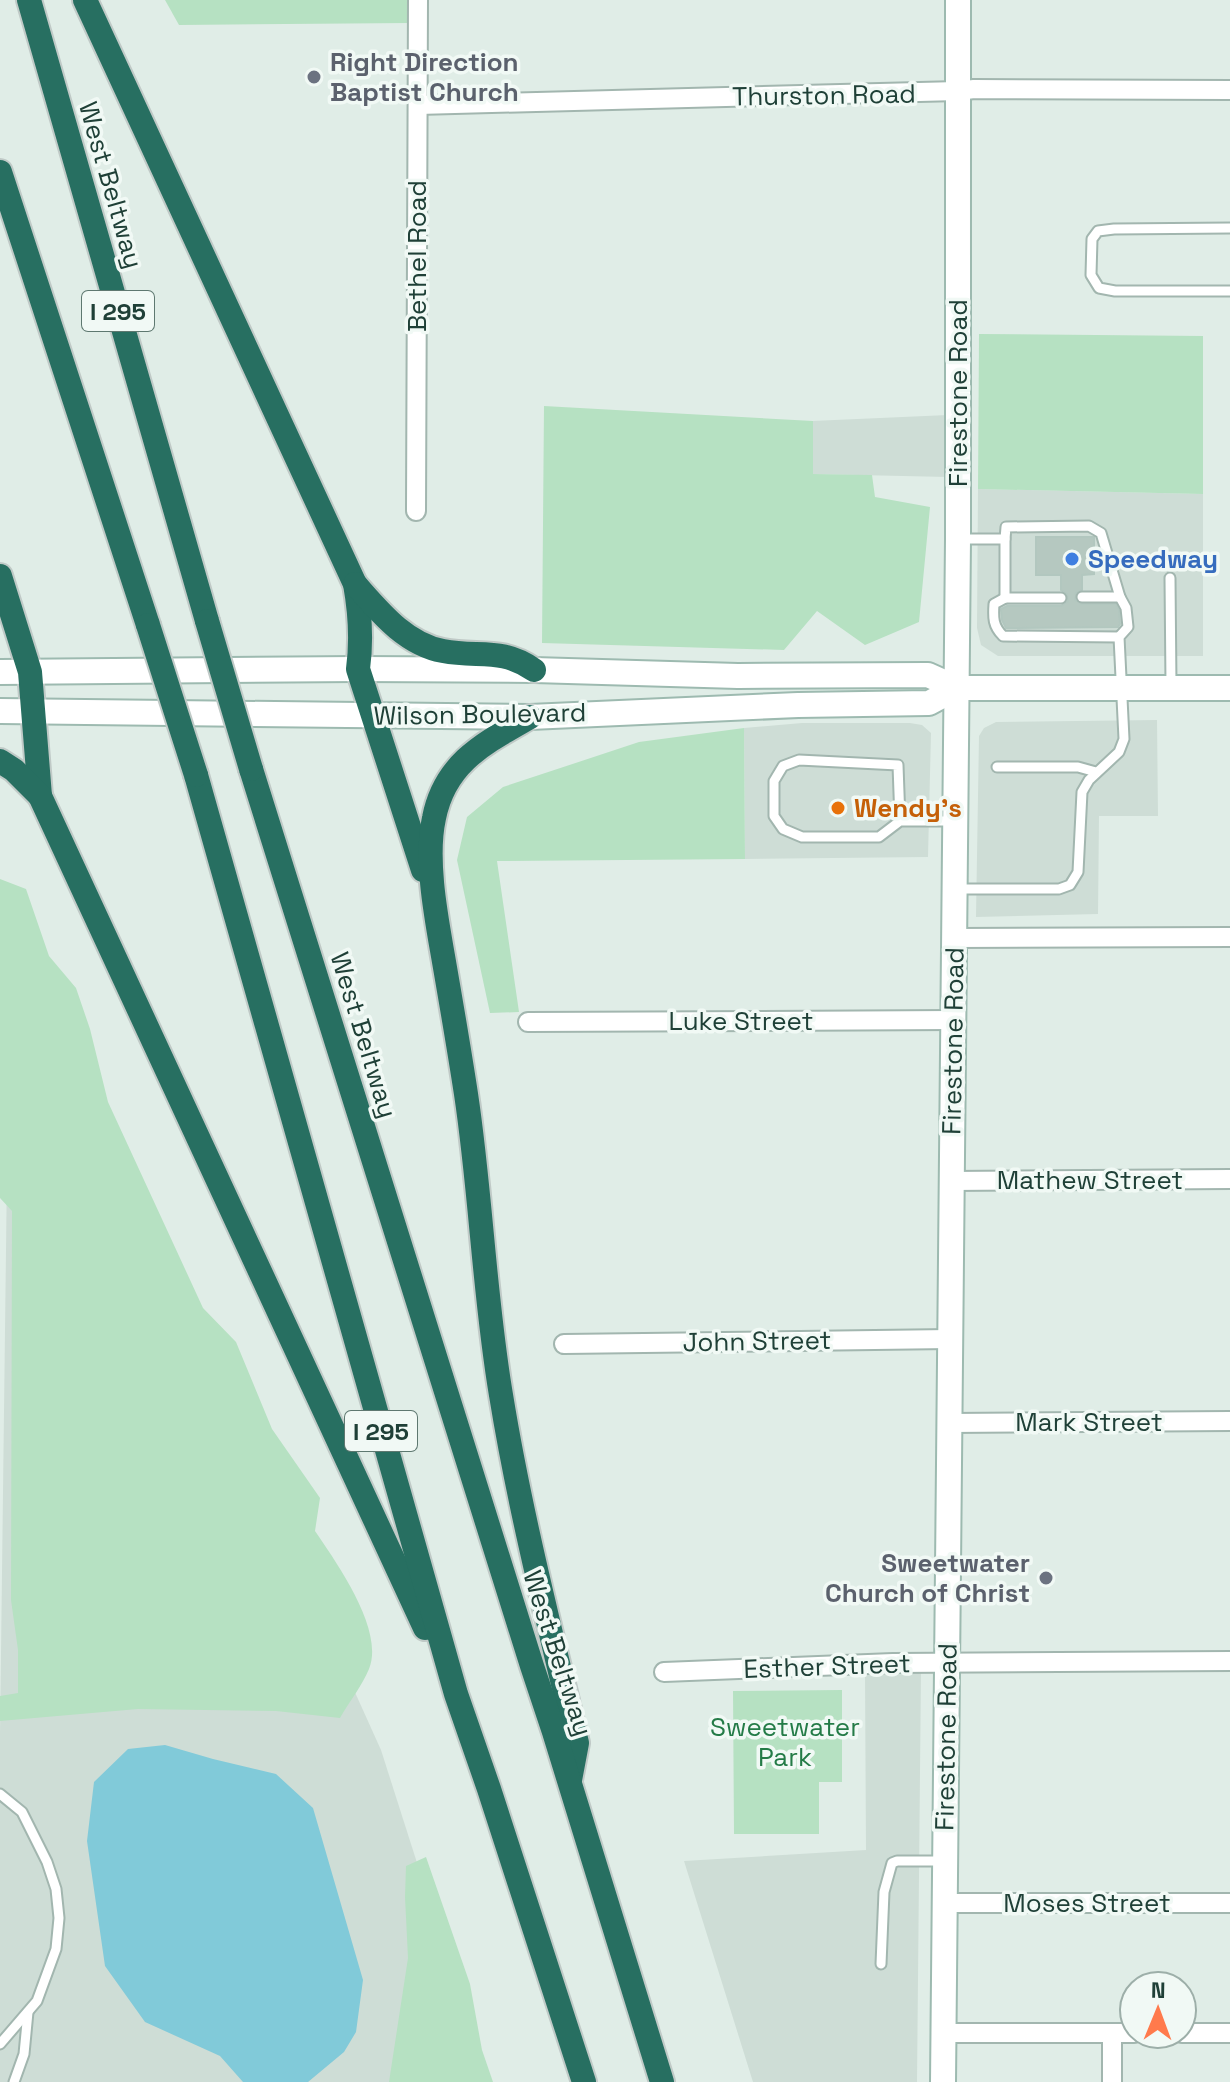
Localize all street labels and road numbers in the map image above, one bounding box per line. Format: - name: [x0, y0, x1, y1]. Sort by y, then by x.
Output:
- street label: Thurston Road: [732, 76, 916, 114]
- street label: West Beltway: [71, 98, 151, 272]
- street label: Bethel Road: [400, 180, 434, 332]
- road number: I 295: [82, 291, 154, 331]
- street label: Firestone Road: [941, 299, 975, 487]
- street label: Wilson Boulevard: [373, 695, 587, 733]
- street label: Firestone Road: [934, 947, 972, 1135]
- street label: West Beltway: [323, 948, 405, 1122]
- street label: Luke Street: [669, 1004, 813, 1038]
- street label: Mathew Street: [997, 1163, 1183, 1197]
- street label: John Street: [682, 1323, 832, 1359]
- street label: Mark Street: [1015, 1405, 1163, 1439]
- road number: I 295: [345, 1411, 417, 1451]
- street label: West Beltway: [515, 1566, 601, 1740]
- street label: Firestone Road: [927, 1643, 965, 1831]
- street label: Esther Street: [743, 1646, 911, 1686]
- street label: Moses Street: [1003, 1886, 1171, 1920]

